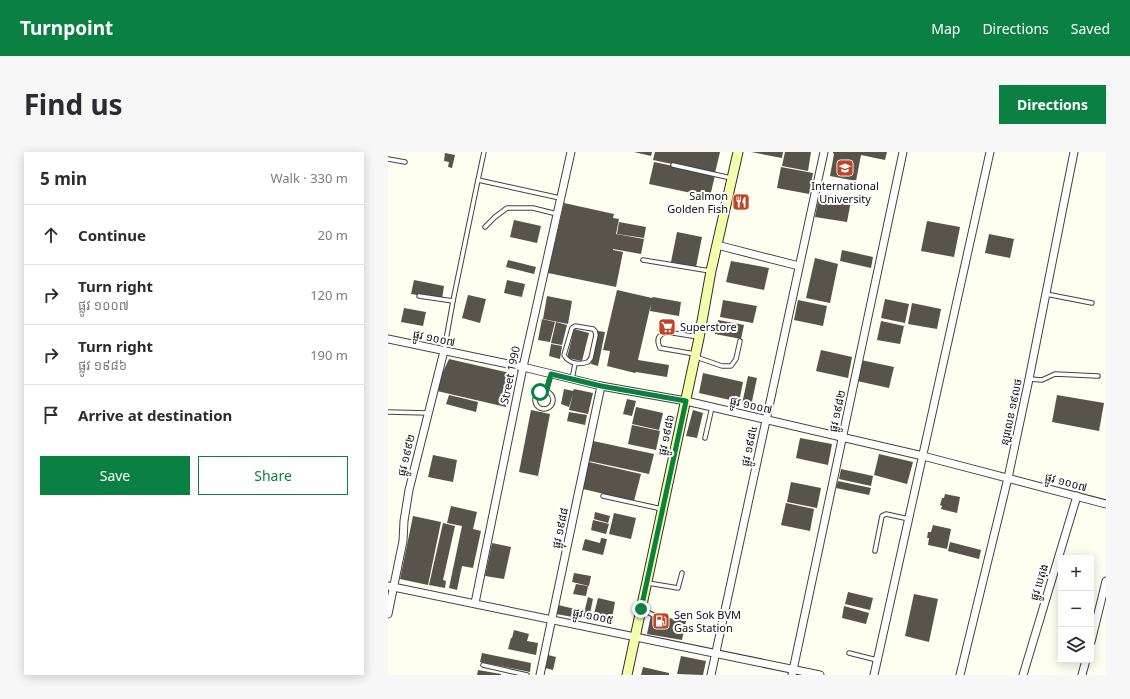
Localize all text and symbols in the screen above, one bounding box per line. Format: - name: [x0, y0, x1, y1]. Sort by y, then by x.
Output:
- text: Turnpoint: [20, 15, 113, 41]
- text: Map: [931, 19, 960, 38]
- text: Directions: [982, 19, 1049, 38]
- text: Saved: [1071, 19, 1110, 38]
- text: Find us: [24, 85, 123, 123]
- button: Directions: [999, 85, 1106, 124]
- school or university icon: International University: [835, 158, 855, 178]
- text: 5 min: [40, 167, 87, 190]
- text: Walk · 330 m: [270, 169, 348, 187]
- place label: International University: [811, 178, 879, 206]
- place label: Salmon Golden Fish: [667, 188, 728, 216]
- restaurant icon: Salmon Golden Fish: [731, 192, 751, 212]
- icon: ahead: [40, 224, 62, 246]
- text: Continue: [78, 225, 146, 245]
- text: 20 m: [318, 226, 348, 244]
- text: Turn right: [78, 276, 153, 296]
- icon: right: [40, 284, 62, 306]
- text: 120 m: [310, 286, 348, 304]
- text: ផ្លូវ ១០០៧: [78, 296, 129, 314]
- supermarket icon: Superstore: [657, 317, 677, 337]
- place label: Superstore: [680, 319, 737, 334]
- street label: ផ្លូវ ១០០៧: [411, 326, 457, 353]
- text: Turn right: [78, 336, 153, 356]
- icon: right: [40, 344, 62, 366]
- street label: Street 1990: [496, 345, 523, 405]
- text: 190 m: [310, 346, 348, 364]
- text: ផ្លូវ ១៩៨៦: [78, 356, 127, 374]
- street label: ន្ឡរលេខ ១៩លថ: [996, 377, 1025, 447]
- route start: [531, 383, 549, 401]
- street label: ផ្លូវ ១៩៨២: [825, 388, 851, 434]
- street label: ផ្លូវ ១០០៧: [728, 392, 774, 420]
- icon: arrive: [40, 404, 62, 426]
- text: Arrive at destination: [78, 405, 232, 425]
- street label: ផ្លូវ ១៩៨៦: [654, 413, 680, 457]
- street label: ផ្លូវ ១៩៨៤: [737, 424, 763, 468]
- street label: ផ្លូវ ១៩៩២: [393, 432, 421, 478]
- button: Save: [40, 456, 190, 495]
- button: Share: [198, 456, 348, 495]
- street label: ផ្លូវ ១០០៧: [1043, 469, 1089, 497]
- street label: ផ្លុវ ១៩៨៨: [548, 506, 574, 550]
- map controls: [1058, 555, 1094, 663]
- button: +: [1058, 555, 1094, 591]
- street label: ផ្លូវ បេតុង: [1026, 562, 1054, 603]
- button: −: [1058, 591, 1094, 627]
- route end: [632, 600, 650, 618]
- street label: ផ្លូវ ១០០៥: [571, 604, 615, 630]
- place label: Sen Sok BVM Gas Station: [674, 607, 741, 635]
- fuel station icon: Sen Sok BVM Gas Station: [651, 611, 671, 631]
- button: layers: [1058, 627, 1094, 663]

